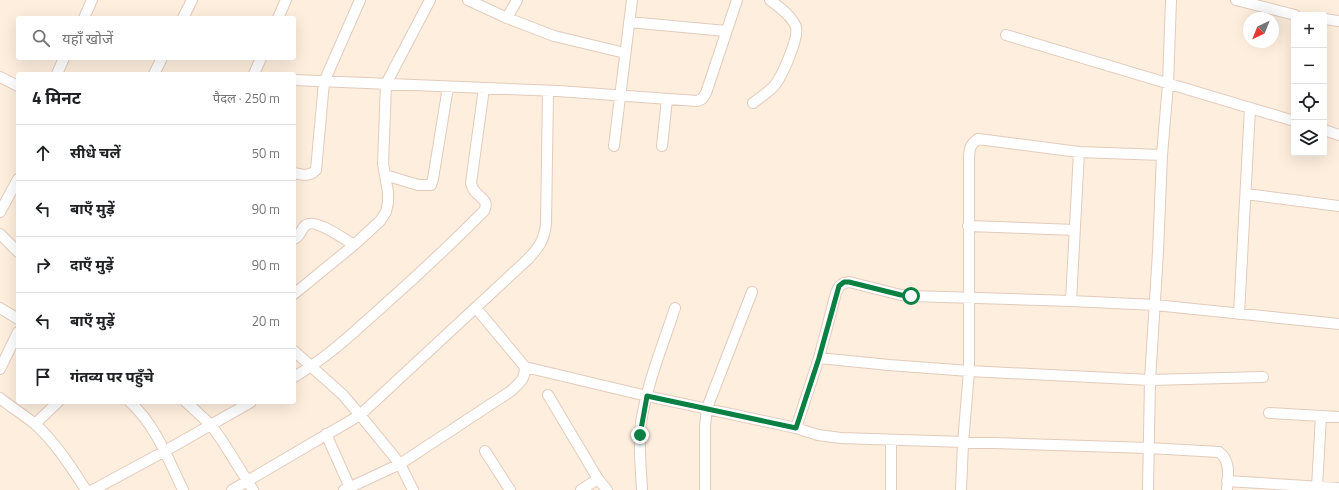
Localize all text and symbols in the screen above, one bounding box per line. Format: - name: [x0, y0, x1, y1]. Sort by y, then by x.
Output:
- north arrow: [1243, 12, 1279, 48]
- map controls: [1291, 12, 1327, 156]
- button: +: [1291, 12, 1327, 48]
- search box: [16, 16, 296, 60]
- icon: search: [30, 27, 52, 49]
- text: यहाँ खोजें: [62, 27, 113, 50]
- button: −: [1291, 48, 1327, 84]
- button: locate: [1291, 84, 1327, 120]
- text: 4 मिनट: [32, 85, 81, 111]
- text: पैदल · 250 m: [213, 88, 280, 108]
- button: layers: [1291, 120, 1327, 156]
- text: सीधे चलें: [70, 141, 121, 164]
- icon: ahead: [32, 142, 54, 164]
- text: 50 m: [252, 143, 280, 163]
- text: बाएँ मुड़ें: [70, 197, 114, 220]
- icon: left: [32, 198, 54, 220]
- text: 90 m: [252, 199, 280, 219]
- text: दाएँ मुड़ें: [70, 253, 114, 276]
- icon: right: [32, 254, 54, 276]
- text: 90 m: [252, 255, 280, 275]
- route start: [902, 287, 920, 305]
- text: बाएँ मुड़ें: [70, 309, 114, 332]
- icon: left: [32, 310, 54, 332]
- text: 20 m: [252, 311, 280, 331]
- text: गंतव्य पर पहुँचे: [70, 365, 154, 388]
- icon: arrive: [32, 366, 54, 388]
- route end: [631, 426, 649, 444]

